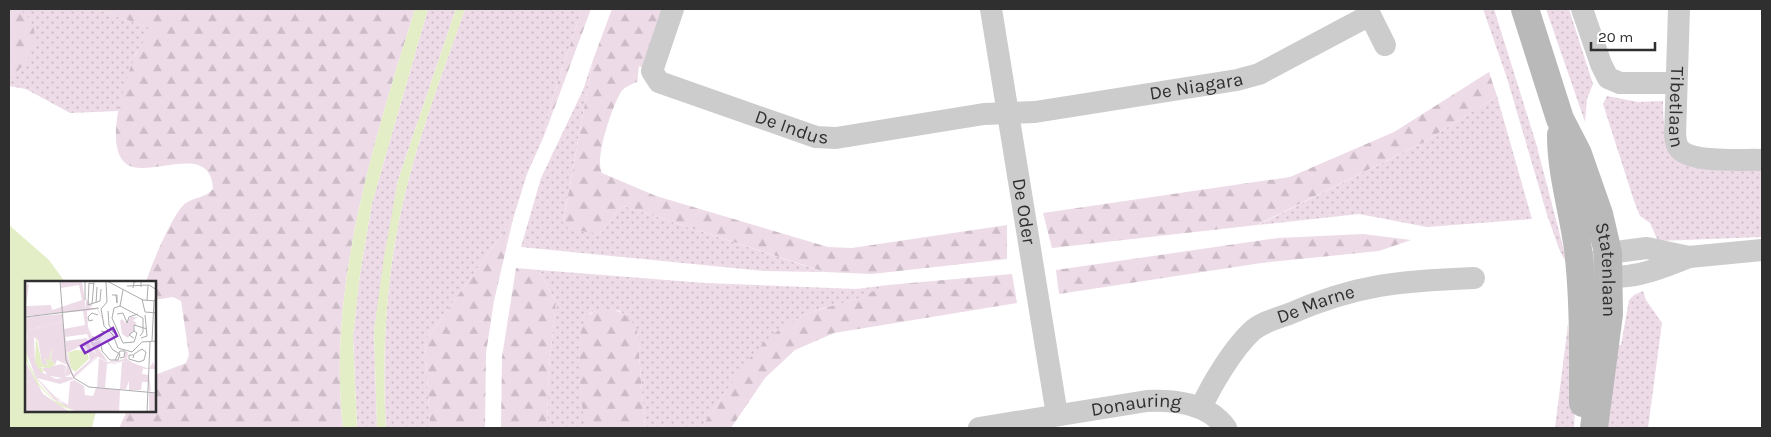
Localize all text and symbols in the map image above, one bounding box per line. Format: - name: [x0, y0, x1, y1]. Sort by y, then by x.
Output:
- scale bar: [1591, 20, 1655, 52]
- text: 20 m: [1598, 28, 1633, 46]
- street label: Tibetlaan: [1664, 66, 1688, 149]
- street label: De Niagara: [1148, 68, 1246, 105]
- street label: De Indus: [752, 105, 829, 149]
- street label: De Oder: [1008, 177, 1040, 246]
- street label: Statenlaan: [1590, 220, 1620, 317]
- inset map: [25, 281, 156, 412]
- street label: De Marne: [1274, 281, 1357, 328]
- street label: Donauring: [1089, 390, 1183, 421]

